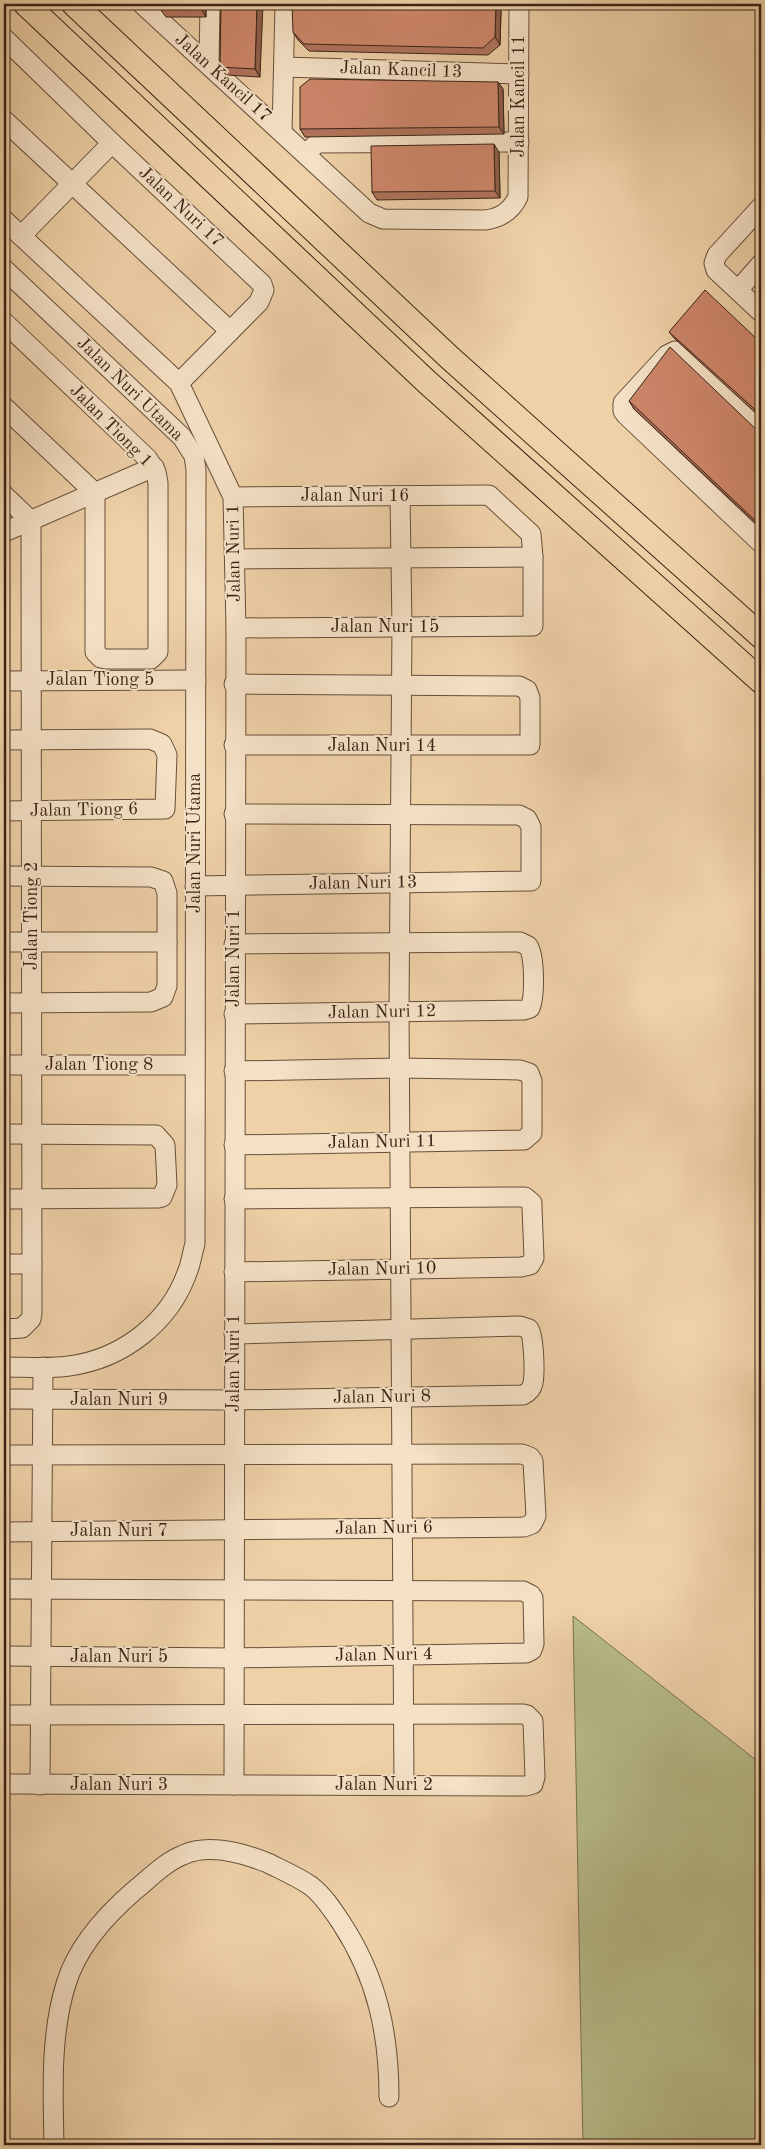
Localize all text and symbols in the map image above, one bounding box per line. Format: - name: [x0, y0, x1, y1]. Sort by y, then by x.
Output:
- street label: Jalan Kancil 17: [171, 30, 275, 126]
- street label: Jalan Kancil 11: [510, 35, 528, 157]
- street label: Jalan Kancil 13: [339, 59, 463, 81]
- street label: Jalan Nuri 17: [135, 163, 227, 251]
- street label: Jalan Nuri Utama: [73, 334, 187, 444]
- street label: Jalan Tiong 1: [66, 381, 156, 471]
- street label: Jalan Nuri 16: [301, 487, 409, 505]
- street label: Jalan Nuri 1: [224, 504, 244, 602]
- street label: Jalan Nuri 15: [331, 618, 439, 636]
- street label: Jalan Tiong 5: [46, 671, 154, 689]
- street label: Jalan Nuri 14: [328, 737, 436, 755]
- street label: Jalan Nuri Utama: [186, 773, 204, 913]
- street label: Jalan Tiong 6: [30, 800, 138, 820]
- street label: Jalan Tiong 2: [23, 862, 41, 970]
- street label: Jalan Nuri 13: [308, 873, 418, 893]
- street label: Jalan Nuri 1: [225, 909, 243, 1007]
- street label: Jalan Nuri 12: [327, 1002, 437, 1022]
- street label: Jalan Tiong 8: [45, 1056, 153, 1074]
- street label: Jalan Nuri 11: [327, 1132, 437, 1152]
- street label: Jalan Nuri 10: [327, 1259, 437, 1279]
- street label: Jalan Nuri 1: [225, 1314, 243, 1412]
- street label: Jalan Nuri 8: [333, 1387, 431, 1407]
- street label: Jalan Nuri 9: [70, 1391, 168, 1409]
- street label: Jalan Nuri 6: [335, 1518, 433, 1538]
- street label: Jalan Nuri 7: [70, 1522, 168, 1540]
- street label: Jalan Nuri 4: [335, 1645, 433, 1665]
- street label: Jalan Nuri 5: [70, 1648, 168, 1666]
- street label: Jalan Nuri 3: [70, 1776, 168, 1794]
- street label: Jalan Nuri 2: [335, 1776, 433, 1794]

